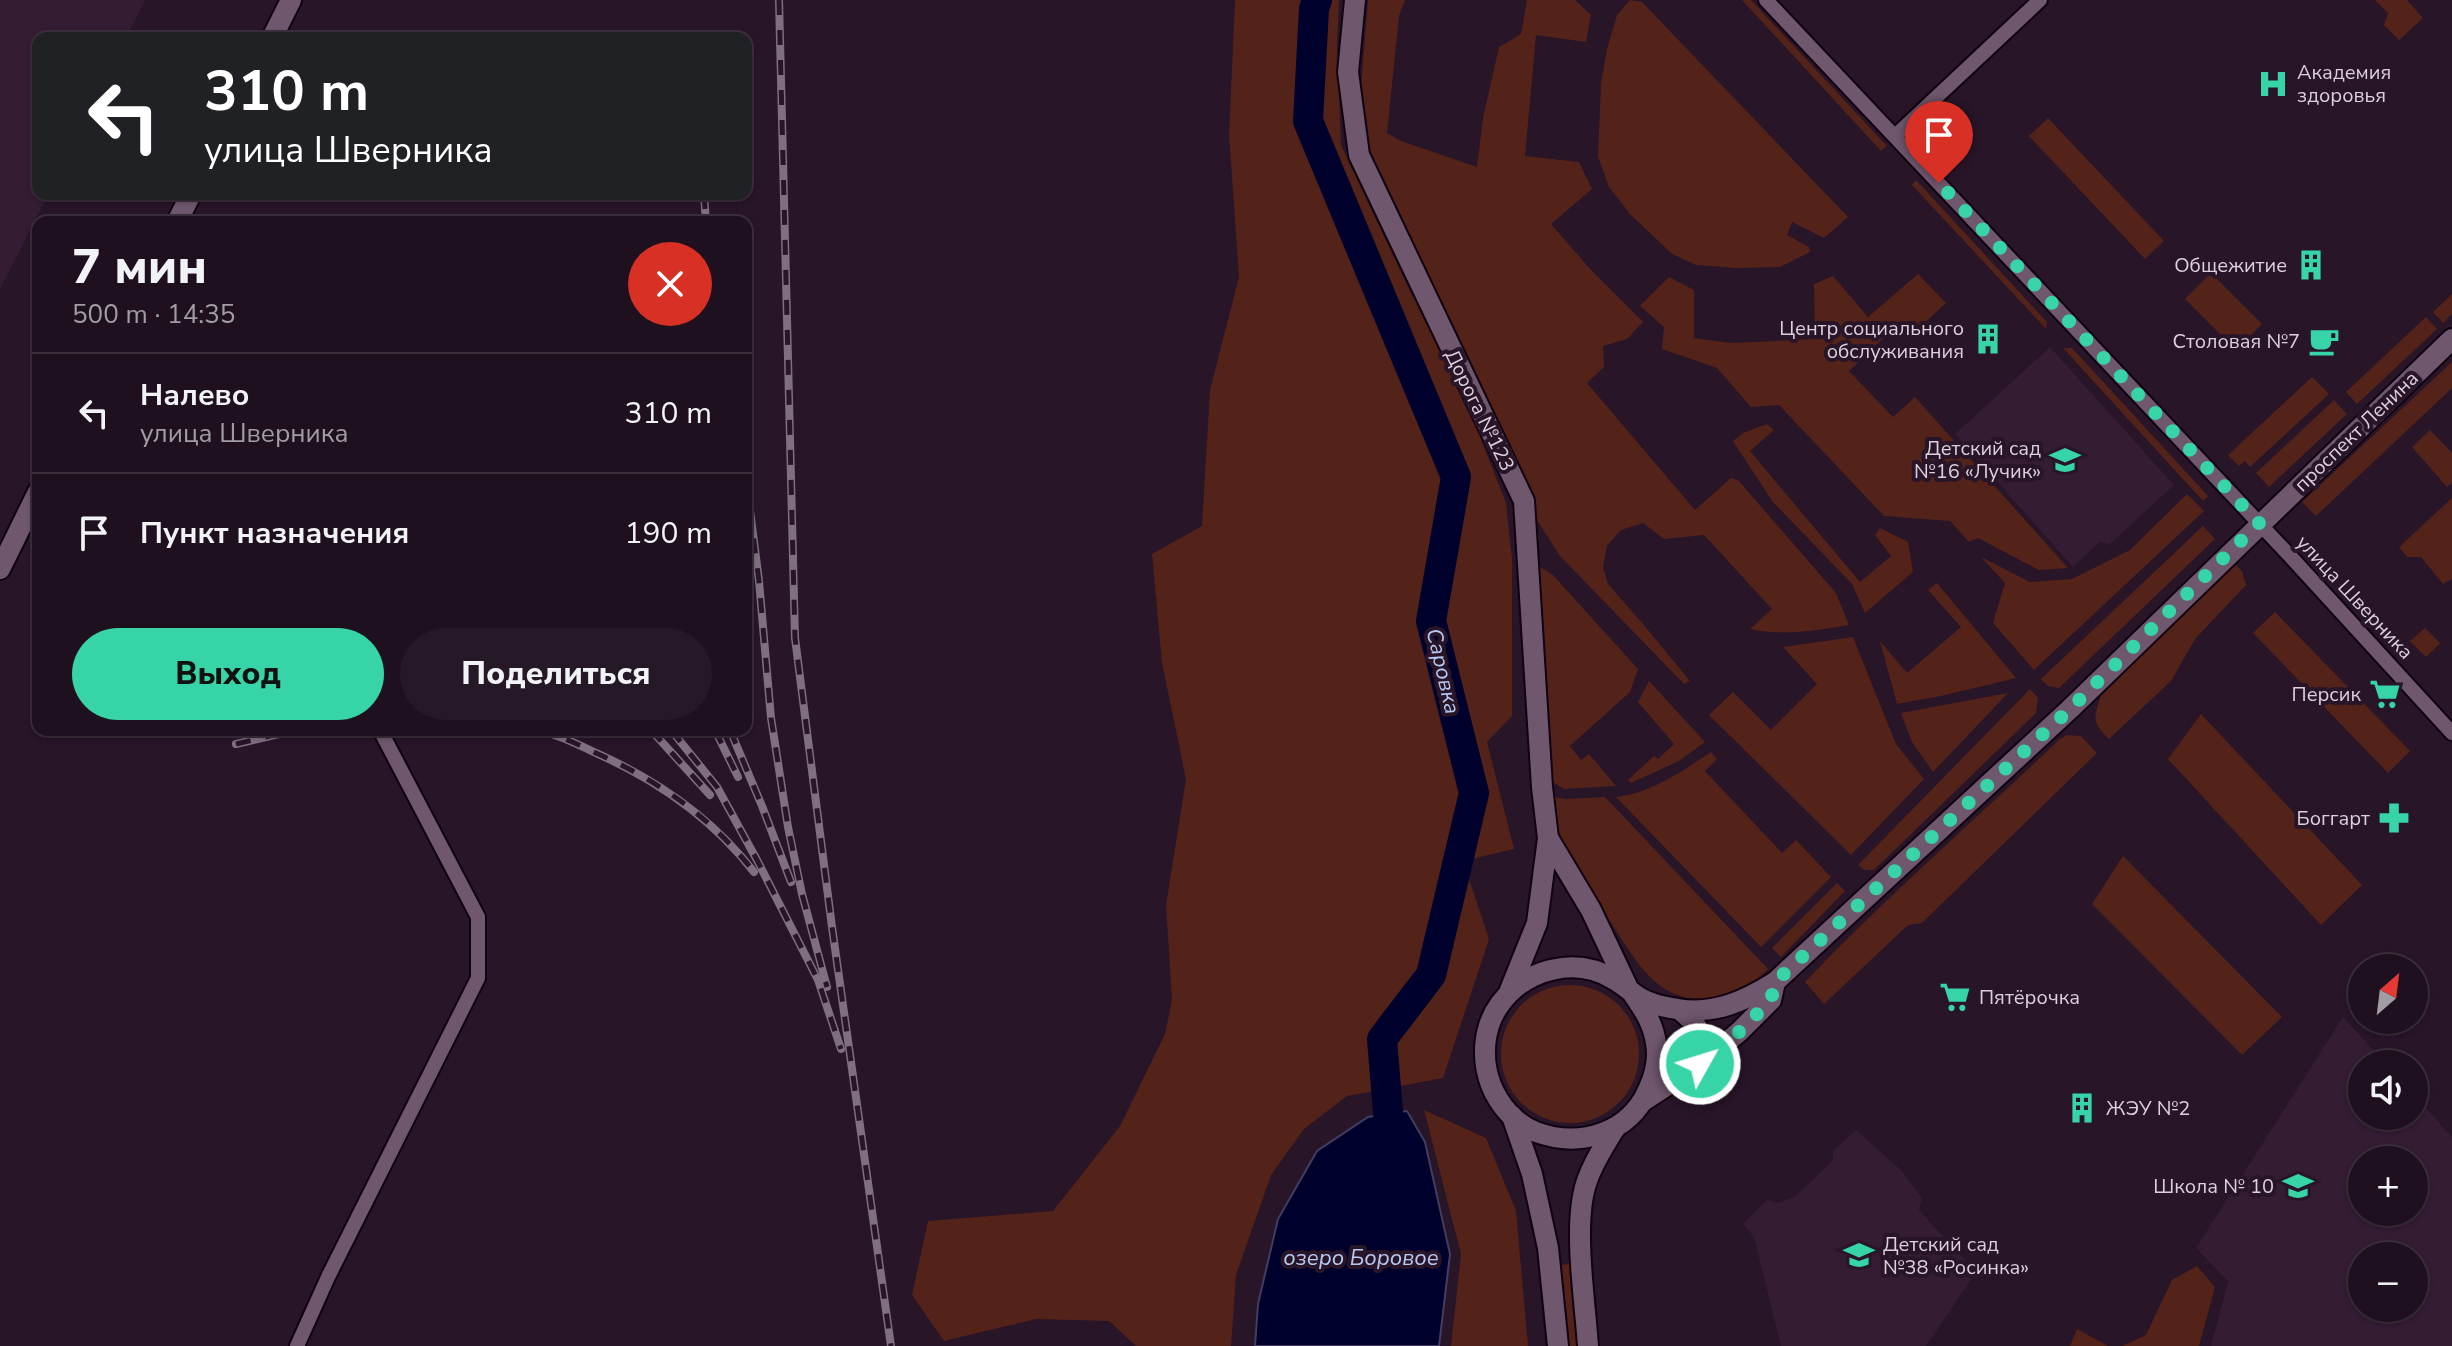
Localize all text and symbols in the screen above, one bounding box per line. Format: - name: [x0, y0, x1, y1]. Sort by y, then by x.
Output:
- text: 310 m: [204, 53, 369, 130]
- place label: Академия здоровья: [2297, 59, 2391, 109]
- icon: left: [72, 64, 176, 168]
- hospital icon: Академия здоровья: [2256, 67, 2290, 101]
- pin: [1905, 101, 1973, 183]
- icon: arrive: [1917, 113, 1961, 157]
- text: улица Шверника: [204, 126, 493, 175]
- text: 7 мин: [72, 234, 207, 300]
- button: close: [628, 242, 712, 326]
- building icon: Общежитие: [2294, 248, 2328, 282]
- place label: Общежитие: [2174, 252, 2287, 279]
- text: 500 m · 14:35: [72, 297, 235, 332]
- place label: Центр социального обслуживания: [1779, 315, 1964, 365]
- building icon: Центр социального обслуживания: [1971, 322, 2005, 356]
- cafe icon: Столовая №7: [2307, 324, 2341, 358]
- place label: Столовая №7: [2173, 328, 2300, 355]
- street label: Дорога №123: [1438, 345, 1521, 476]
- street label: проспект Ленина: [2288, 365, 2424, 498]
- text: Налево: [140, 375, 249, 416]
- icon: left: [72, 391, 116, 435]
- text: 310 m: [625, 393, 712, 434]
- text: улица Шверника: [140, 416, 348, 451]
- place label: Детский сад №16 «Лучик»: [1914, 435, 2041, 485]
- school or university icon: Детский сад №16 «Лучик»: [2048, 443, 2082, 477]
- icon: arrive: [72, 511, 116, 555]
- text: Пункт назначения: [140, 513, 409, 554]
- text: 190 m: [625, 513, 712, 554]
- street label: улица Шверника: [2290, 530, 2419, 665]
- water label: Саровка: [1419, 625, 1467, 717]
- button: Выход: [72, 628, 384, 720]
- button: Поделиться: [400, 628, 712, 720]
- supermarket icon: Персик: [2368, 677, 2402, 711]
- place label: Персик: [2292, 681, 2361, 708]
- pharmacy icon: Боггарт: [2377, 801, 2411, 835]
- place label: Боггарт: [2297, 805, 2370, 832]
- north arrow: [2348, 954, 2428, 1034]
- map controls: [2348, 954, 2428, 1322]
- supermarket icon: Пятёрочка: [1938, 980, 1972, 1014]
- place label: Пятёрочка: [1979, 984, 2080, 1011]
- position arrow: [1658, 1022, 1742, 1106]
- button: sound: [2348, 1050, 2428, 1130]
- building icon: ЖЭУ №2: [2065, 1091, 2099, 1125]
- place label: ЖЭУ №2: [2106, 1095, 2190, 1122]
- button: +: [2348, 1146, 2428, 1226]
- school or university icon: Школа № 10: [2281, 1169, 2315, 1203]
- place label: Школа № 10: [2153, 1173, 2274, 1200]
- place label: Детский сад №38 «Росинка»: [1883, 1231, 2029, 1281]
- school or university icon: Детский сад №38 «Росинка»: [1842, 1238, 1876, 1272]
- button: −: [2348, 1242, 2428, 1322]
- water label: озеро Боровое: [1283, 1243, 1439, 1273]

